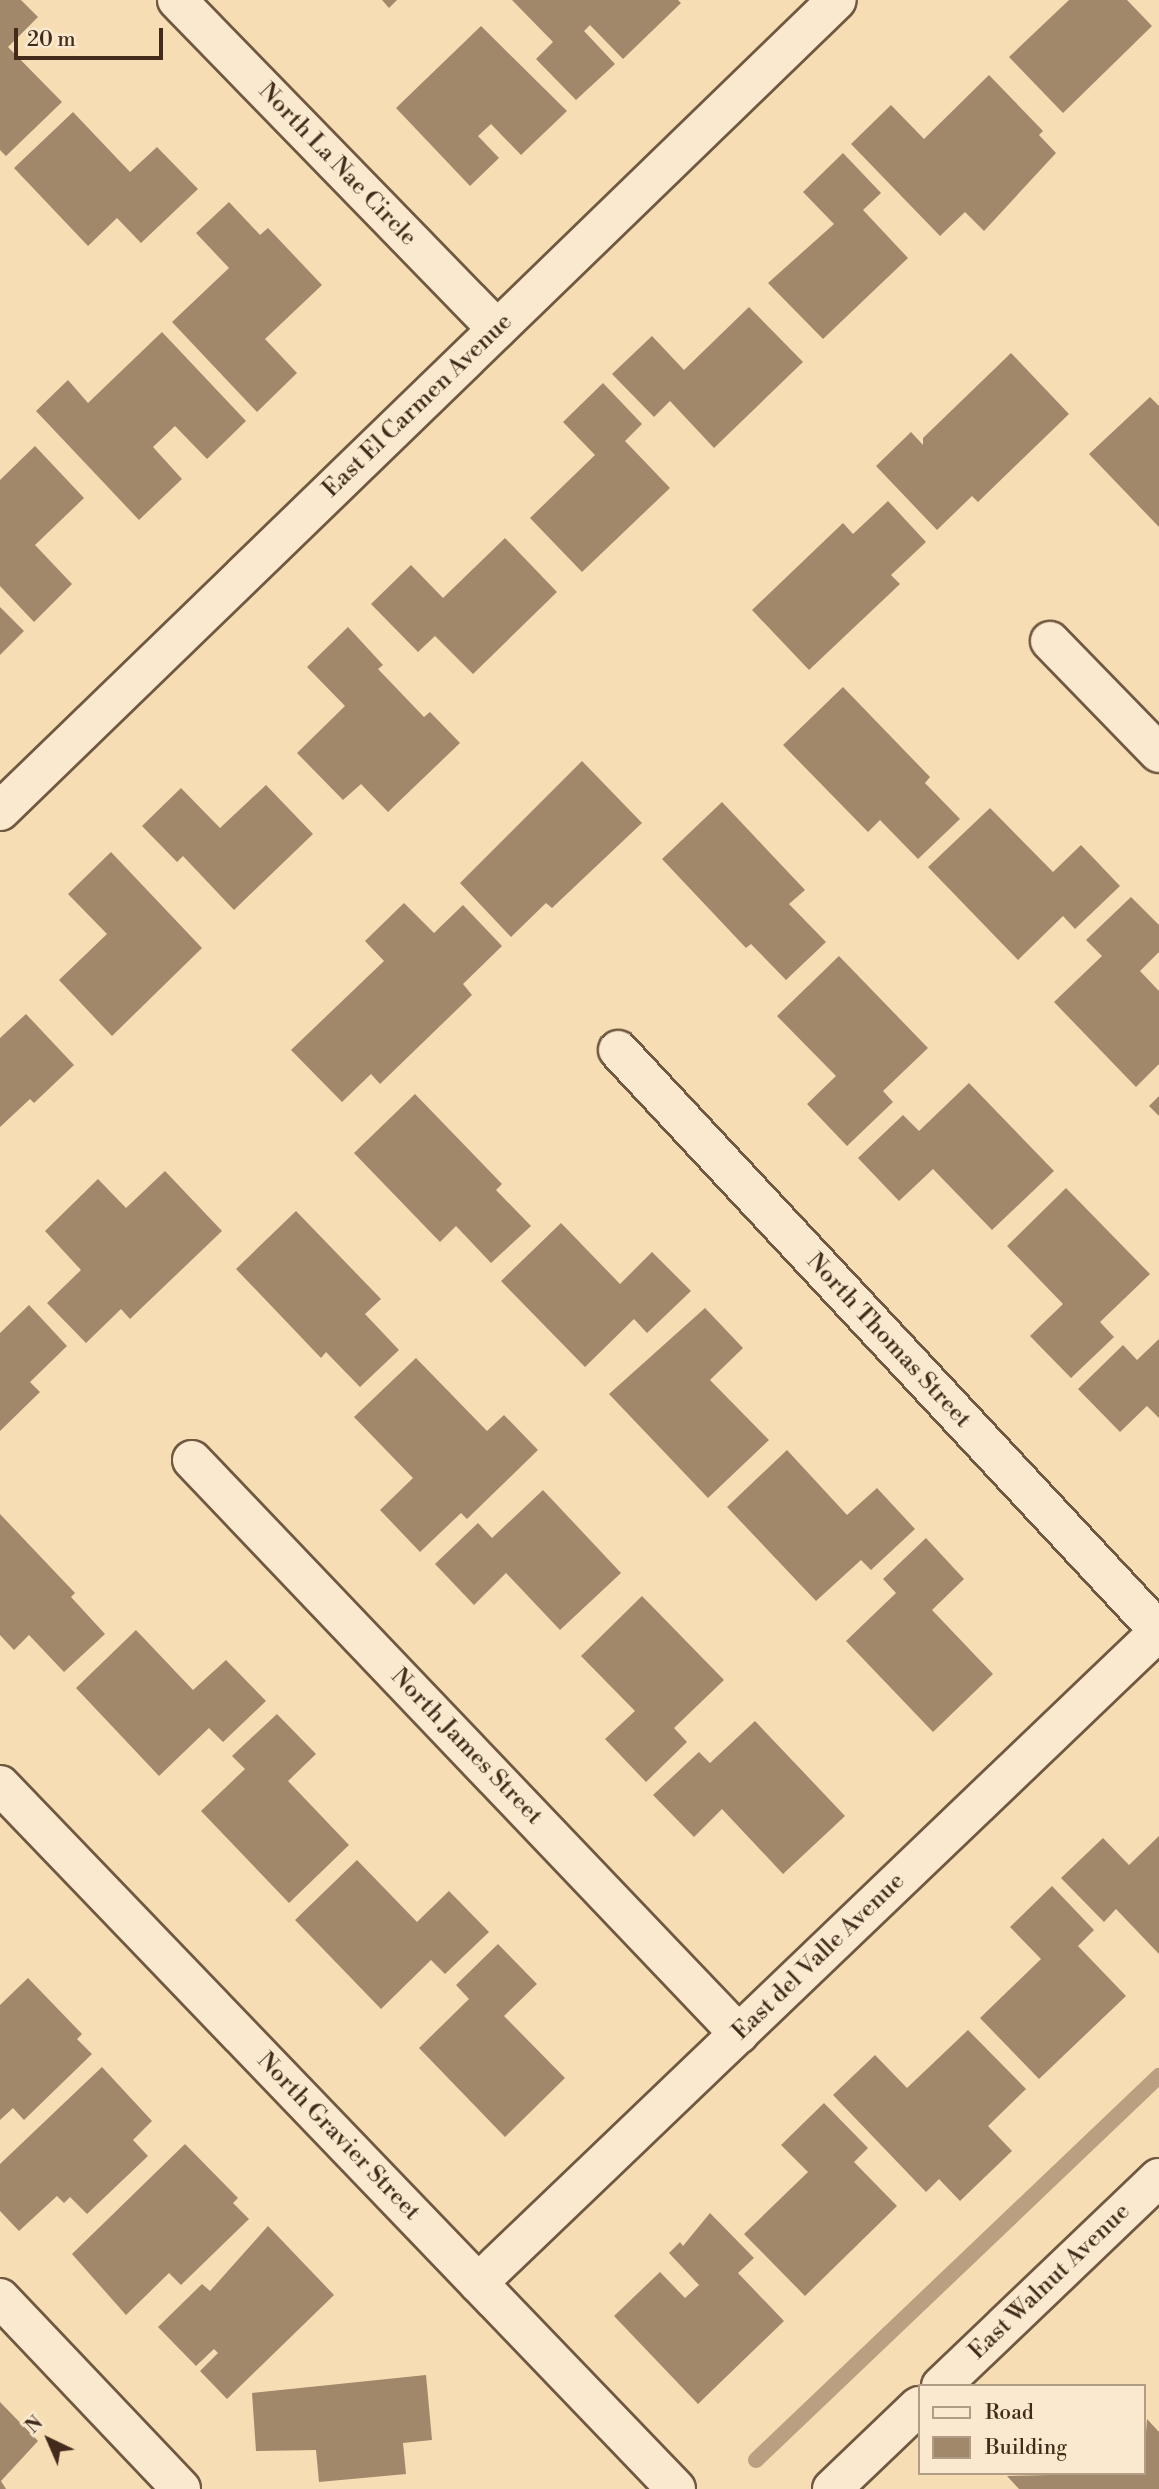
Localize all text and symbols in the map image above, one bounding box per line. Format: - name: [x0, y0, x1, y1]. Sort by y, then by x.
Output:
- scale bar: [18, 14, 166, 58]
- text: 20 m: [27, 27, 76, 53]
- street label: North La Nae Circle: [252, 78, 422, 252]
- street label: East El Carmen Avenue: [317, 308, 519, 504]
- street label: North Thomas Street: [800, 1248, 976, 1434]
- street label: North James Street: [384, 1663, 548, 1831]
- street label: East del Valle Avenue: [727, 1867, 911, 2047]
- street label: North Gravier Street: [250, 2047, 426, 2227]
- street label: East Walnut Avenue: [963, 2198, 1137, 2366]
- legend: [918, 2384, 1145, 2475]
- text: Road: [985, 2400, 1034, 2426]
- north arrow: [14, 2405, 84, 2475]
- text: N: [21, 2411, 48, 2439]
- text: Building: [985, 2435, 1067, 2461]

